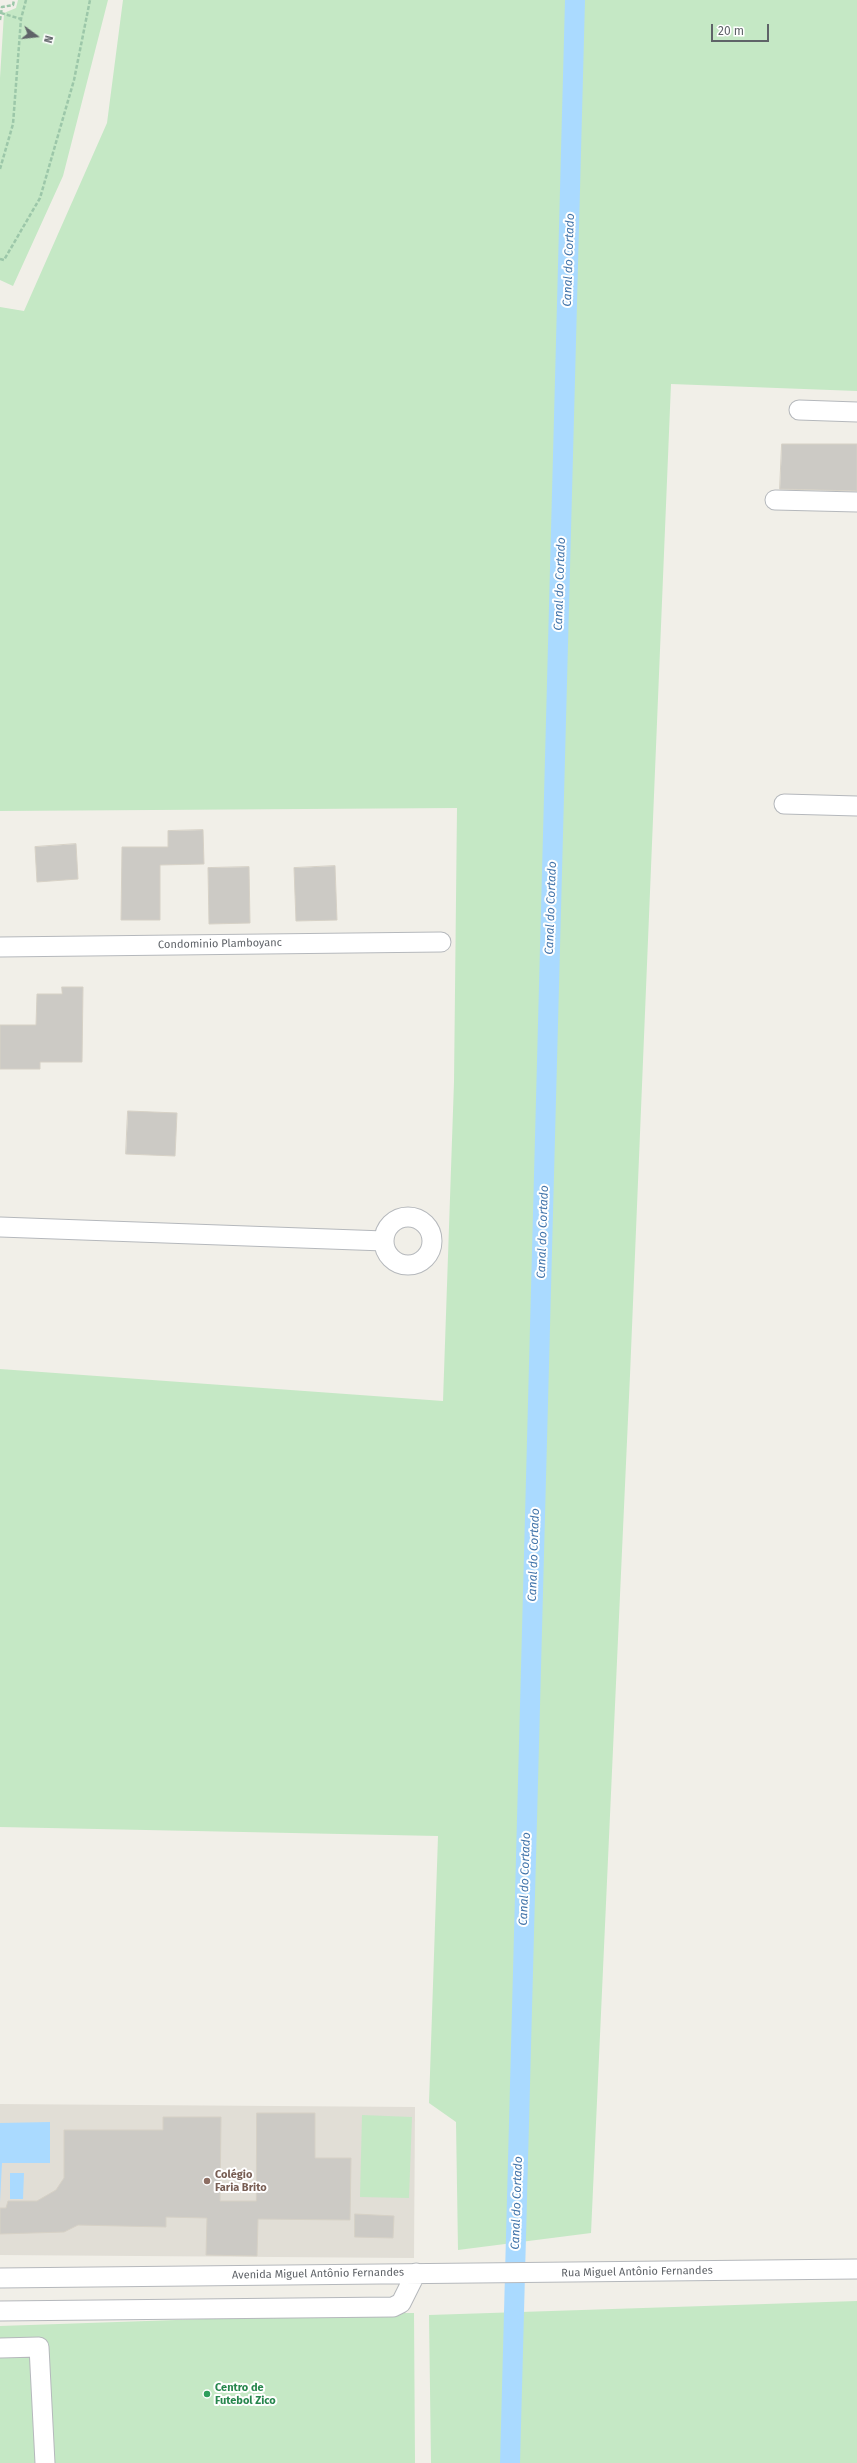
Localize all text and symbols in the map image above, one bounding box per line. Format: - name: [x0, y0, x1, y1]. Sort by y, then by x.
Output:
- north arrow: [16, 16, 56, 56]
- scale bar: [713, 16, 771, 42]
- text: 20 m: [718, 24, 744, 38]
- text: N: [41, 34, 55, 44]
- water label: Canal do Cortado: [560, 213, 578, 307]
- water label: Canal do Cortado: [551, 537, 569, 631]
- water label: Canal do Cortado: [542, 861, 560, 955]
- street label: Condominio Plamboyanc: [158, 936, 282, 952]
- water label: Canal do Cortado: [534, 1185, 552, 1279]
- water label: Canal do Cortado: [525, 1508, 543, 1602]
- water label: Canal do Cortado: [516, 1832, 534, 1926]
- water label: Canal do Cortado: [508, 2156, 526, 2250]
- place label: Colégio Faria Brito: [215, 2168, 267, 2194]
- marker: Colégio Faria Brito: [202, 2176, 212, 2186]
- street label: Rua Miguel Antônio Fernandes: [561, 2264, 713, 2280]
- street label: Avenida Miguel Antônio Fernandes: [232, 2266, 404, 2282]
- place label: Centro de Futebol Zico: [215, 2381, 276, 2407]
- marker: Centro de Futebol Zico: [202, 2389, 212, 2399]

